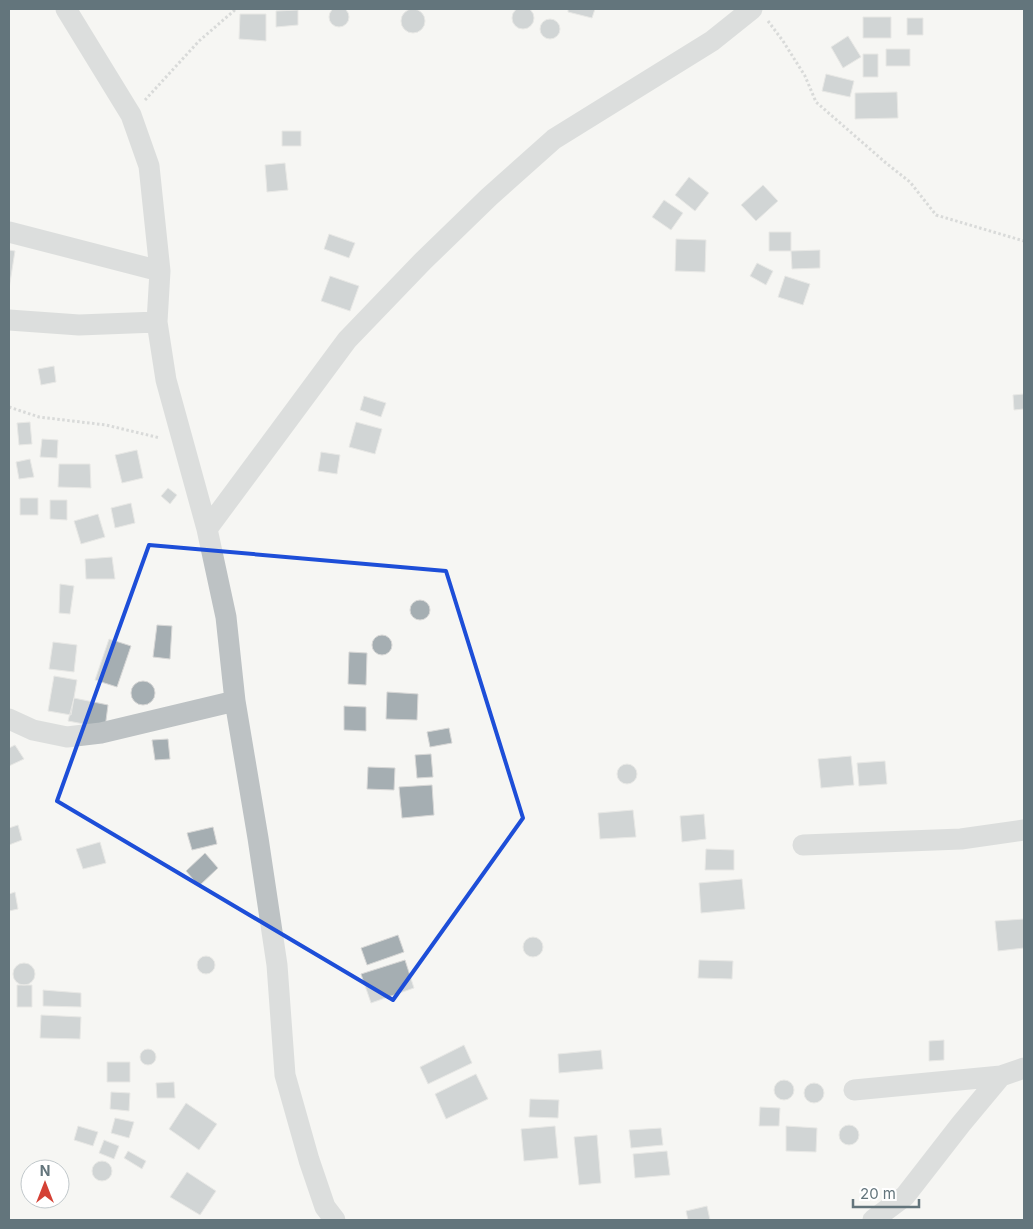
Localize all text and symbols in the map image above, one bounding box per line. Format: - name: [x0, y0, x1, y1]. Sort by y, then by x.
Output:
- north arrow: [20, 1159, 70, 1209]
- text: N: [40, 1162, 50, 1179]
- scale bar: [853, 1176, 919, 1208]
- text: 20 m: [860, 1184, 896, 1203]

